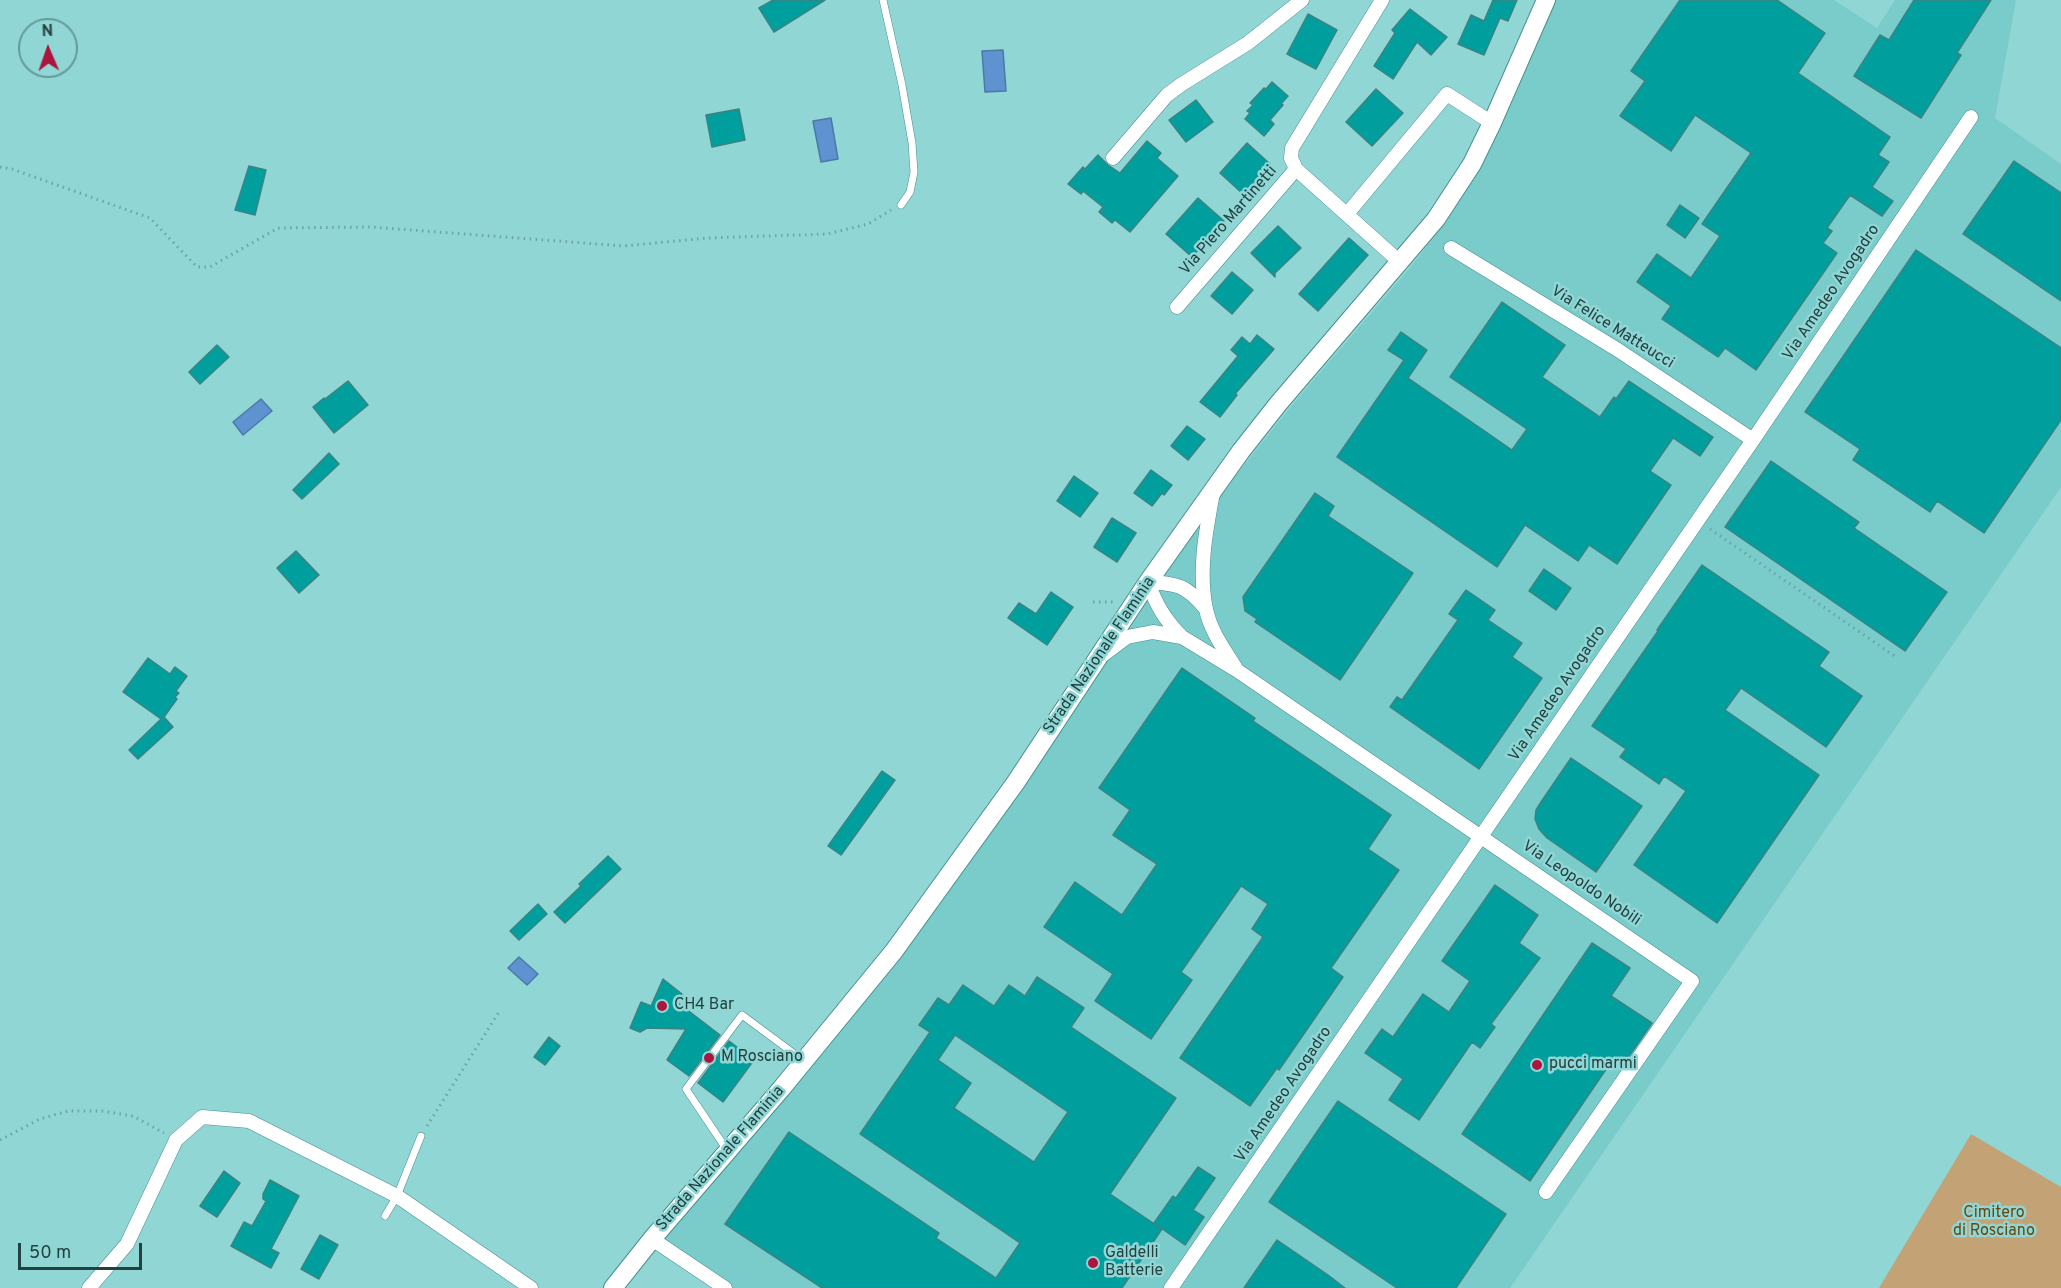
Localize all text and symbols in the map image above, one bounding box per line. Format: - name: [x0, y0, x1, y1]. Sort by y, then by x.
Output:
- north arrow: [18, 18, 78, 78]
- text: N: [41, 22, 54, 42]
- street label: Via Piero Martinetti: [1176, 162, 1282, 280]
- street label: Via Amedeo Avogadro: [1779, 221, 1885, 365]
- street label: Via Felice Matteucci: [1547, 282, 1677, 374]
- street label: Strada Nazionale Flaminia: [1040, 574, 1160, 738]
- street label: Via Amedeo Avogadro: [1505, 622, 1611, 766]
- street label: Via Leopoldo Nobili: [1518, 837, 1644, 931]
- place label: CH4 Bar: [674, 996, 734, 1016]
- marker: CH4 Bar: [655, 999, 669, 1013]
- street label: Via Amedeo Avogadro: [1231, 1023, 1337, 1167]
- place label: M Rosciano: [721, 1048, 803, 1068]
- marker: M Rosciano: [702, 1051, 716, 1065]
- place label: pucci marmi: [1549, 1055, 1637, 1075]
- marker: pucci marmi: [1530, 1058, 1544, 1072]
- street label: Strada Nazionale Flaminia: [653, 1083, 789, 1235]
- park label: Cimitero di Rosciano: [1953, 1204, 2035, 1242]
- scale bar: [21, 1231, 146, 1269]
- text: 50 m: [29, 1242, 71, 1265]
- place label: Galdelli Batterie: [1105, 1244, 1163, 1282]
- marker: Galdelli Batterie: [1086, 1256, 1100, 1270]

